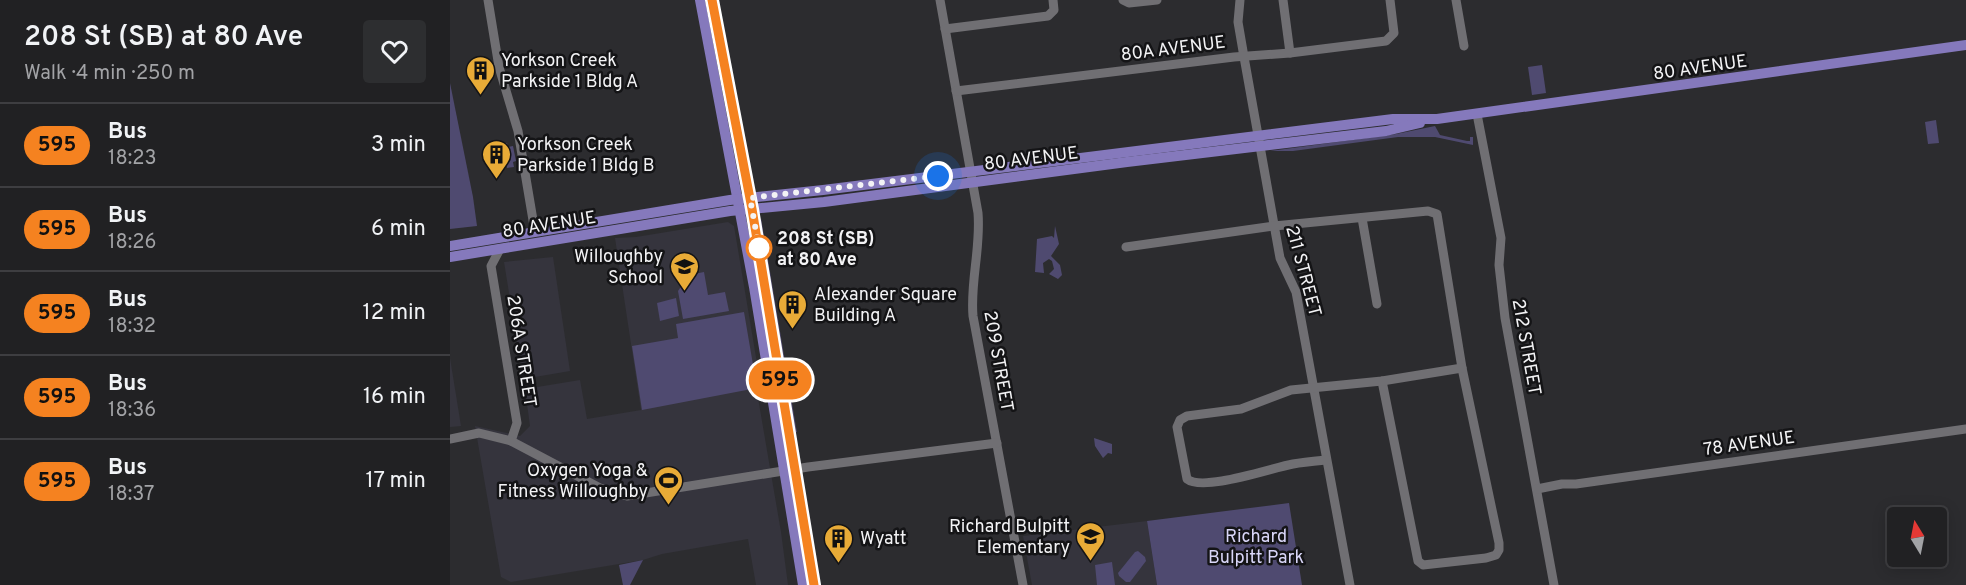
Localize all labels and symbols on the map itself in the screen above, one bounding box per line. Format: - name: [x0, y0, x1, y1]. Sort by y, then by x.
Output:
- street label: 80A AVENUE: [1119, 32, 1227, 67]
- place label: Yorkson Creek Parkside 1 Bldg A: [501, 50, 638, 94]
- street label: 80 AVENUE: [1652, 51, 1749, 86]
- building icon: Yorkson Creek Parkside 1 Bldg A: [464, 54, 496, 96]
- place label: Yorkson Creek Parkside 1 Bldg B: [517, 134, 655, 178]
- building icon: Yorkson Creek Parkside 1 Bldg B: [480, 138, 512, 180]
- street label: 80 AVENUE: [983, 142, 1079, 177]
- your location: [923, 161, 953, 191]
- street label: 80 AVENUE: [501, 207, 598, 244]
- street label: 211 STREET: [1279, 223, 1326, 319]
- place label: 208 St (SB) at 80 Ave: [777, 228, 875, 272]
- marker: 208 St (SB) at 80 Ave: [746, 235, 772, 261]
- place label: Willoughby School: [574, 246, 663, 290]
- school or university icon: Willoughby School: [668, 250, 700, 292]
- place label: Alexander Square Building A: [814, 284, 957, 328]
- building icon: Alexander Square Building A: [777, 288, 809, 330]
- street label: 206A STREET: [500, 293, 541, 409]
- street label: 212 STREET: [1506, 297, 1545, 397]
- street label: 209 STREET: [977, 309, 1018, 414]
- line badge: 595: [746, 360, 814, 400]
- street label: 78 AVENUE: [1702, 427, 1796, 462]
- place label: Oxygen Yoga & Fitness Willoughby: [498, 460, 648, 504]
- sports icon: Oxygen Yoga & Fitness Willoughby: [653, 464, 685, 506]
- north arrow: [1887, 507, 1947, 567]
- place label: Richard Bulpitt Elementary: [949, 516, 1070, 560]
- school or university icon: Richard Bulpitt Elementary: [1075, 520, 1107, 562]
- building icon: Wyatt: [823, 522, 855, 564]
- park label: Richard Bulpitt Park: [1208, 526, 1304, 570]
- place label: Wyatt: [860, 528, 907, 551]

